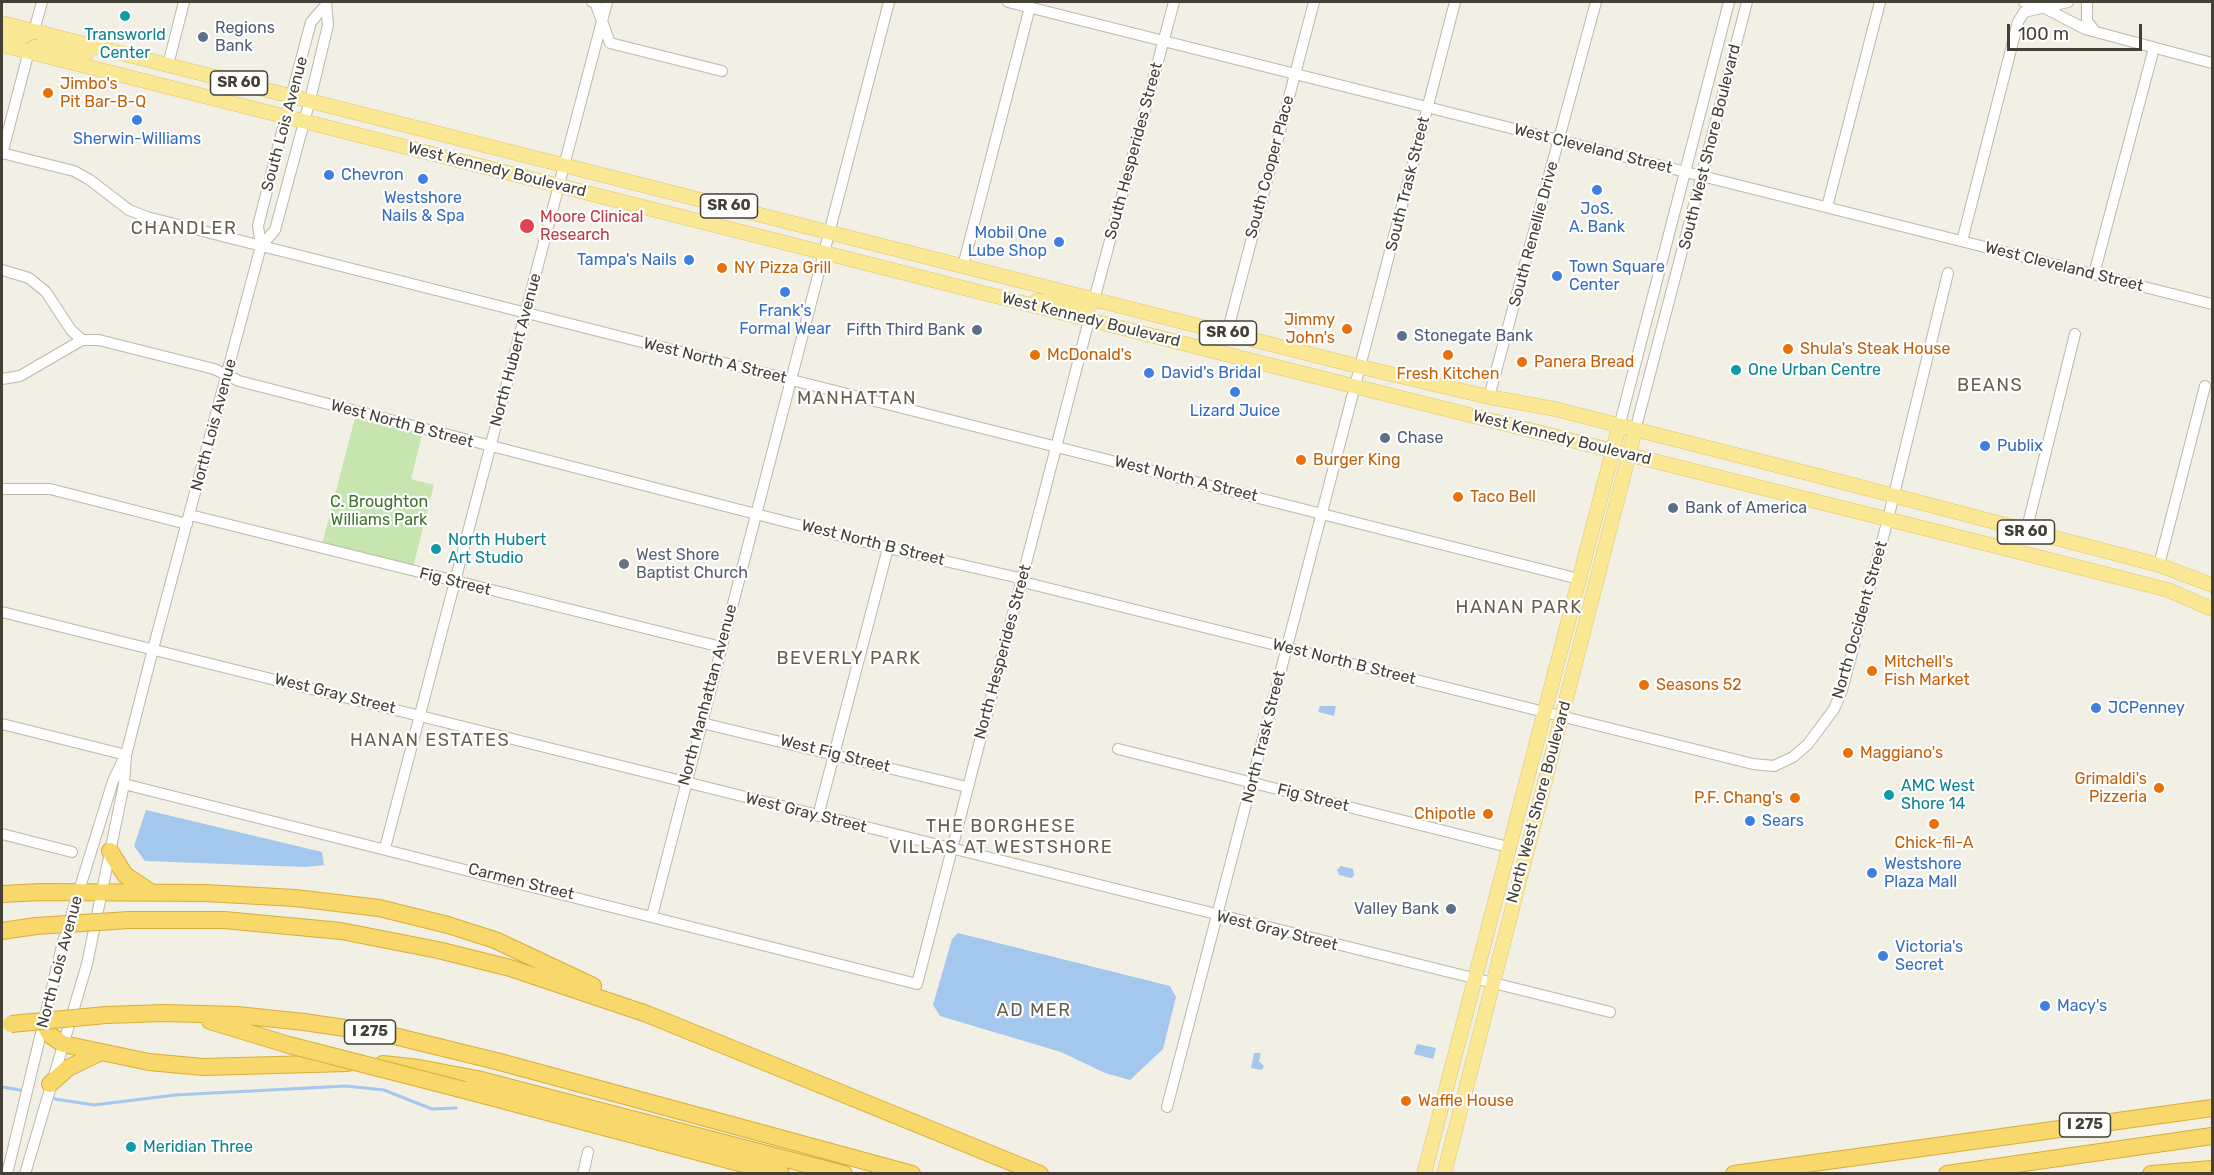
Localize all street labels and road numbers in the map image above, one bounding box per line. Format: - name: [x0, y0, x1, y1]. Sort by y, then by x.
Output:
- street label: South West Shore Boulevard: [1675, 42, 1745, 252]
- street label: South Lois Avenue: [258, 55, 312, 193]
- street label: South Hesperides Street: [1101, 60, 1167, 242]
- road number: SR 60: [210, 71, 268, 95]
- street label: South Cooper Place: [1242, 94, 1298, 240]
- street label: South Trask Street: [1382, 115, 1434, 253]
- street label: West Cleveland Street: [1512, 120, 1674, 178]
- street label: West Kennedy Boulevard: [406, 139, 588, 201]
- street label: South Renellie Drive: [1505, 159, 1563, 309]
- road number: SR 60: [700, 194, 758, 218]
- street label: West Cleveland Street: [1983, 238, 2145, 296]
- street label: North Hubert Avenue: [486, 271, 546, 429]
- street label: West Kennedy Boulevard: [1000, 289, 1182, 351]
- road number: SR 60: [1200, 321, 1256, 345]
- street label: West North A Street: [641, 334, 789, 388]
- street label: North Lois Avenue: [187, 357, 241, 493]
- street label: West North B Street: [329, 396, 475, 452]
- street label: West Kennedy Boulevard: [1471, 407, 1653, 469]
- street label: West North A Street: [1112, 452, 1260, 506]
- street label: West North B Street: [799, 516, 947, 570]
- road number: SR 60: [1998, 520, 2054, 544]
- street label: North Occident Street: [1828, 539, 1892, 701]
- street label: North Hesperides Street: [970, 563, 1036, 741]
- street label: Fig Street: [417, 564, 493, 600]
- street label: North Manhattan Avenue: [675, 602, 741, 788]
- street label: West North B Street: [1270, 635, 1418, 689]
- street label: North Trask Street: [1238, 669, 1290, 805]
- street label: West Gray Street: [272, 670, 398, 718]
- street label: North West Shore Boulevard: [1503, 699, 1575, 905]
- street label: West Fig Street: [778, 731, 892, 777]
- street label: Fig Street: [1275, 780, 1351, 816]
- street label: West Gray Street: [743, 789, 869, 837]
- street label: Carmen Street: [466, 860, 576, 904]
- street label: North Lois Avenue: [33, 894, 87, 1030]
- street label: West Gray Street: [1214, 907, 1340, 955]
- road number: I 275: [344, 1020, 395, 1044]
- road number: I 275: [2060, 1113, 2110, 1137]

